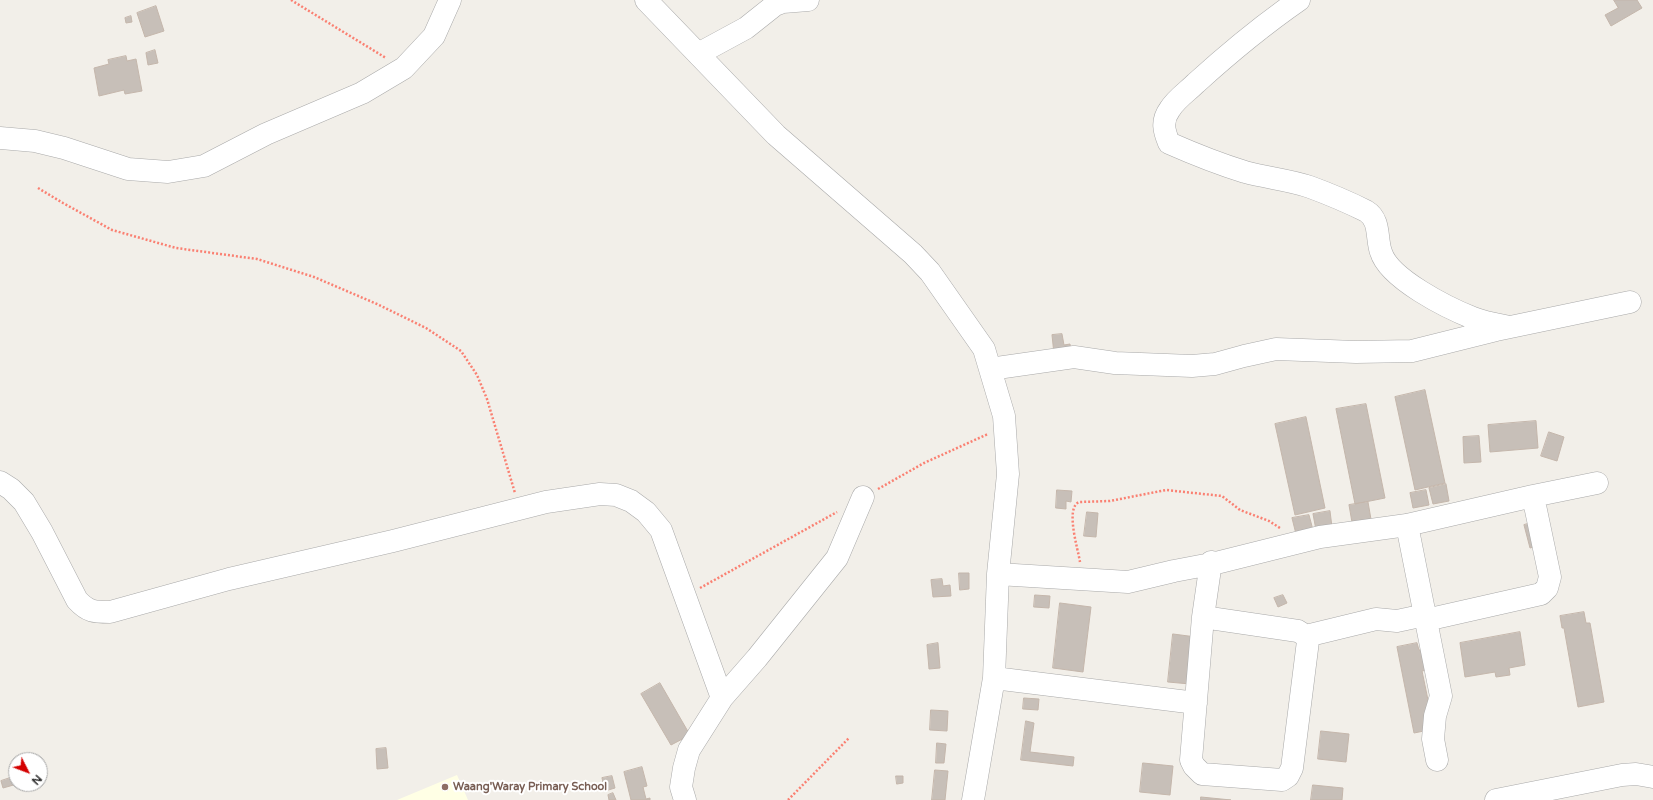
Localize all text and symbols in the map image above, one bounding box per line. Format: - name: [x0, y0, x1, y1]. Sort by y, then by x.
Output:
- north arrow: [8, 752, 48, 792]
- text: N: [29, 772, 44, 787]
- place label: Waang'Waray Primary School: [453, 780, 607, 794]
- marker: Waang'Waray Primary School: [440, 782, 450, 792]

